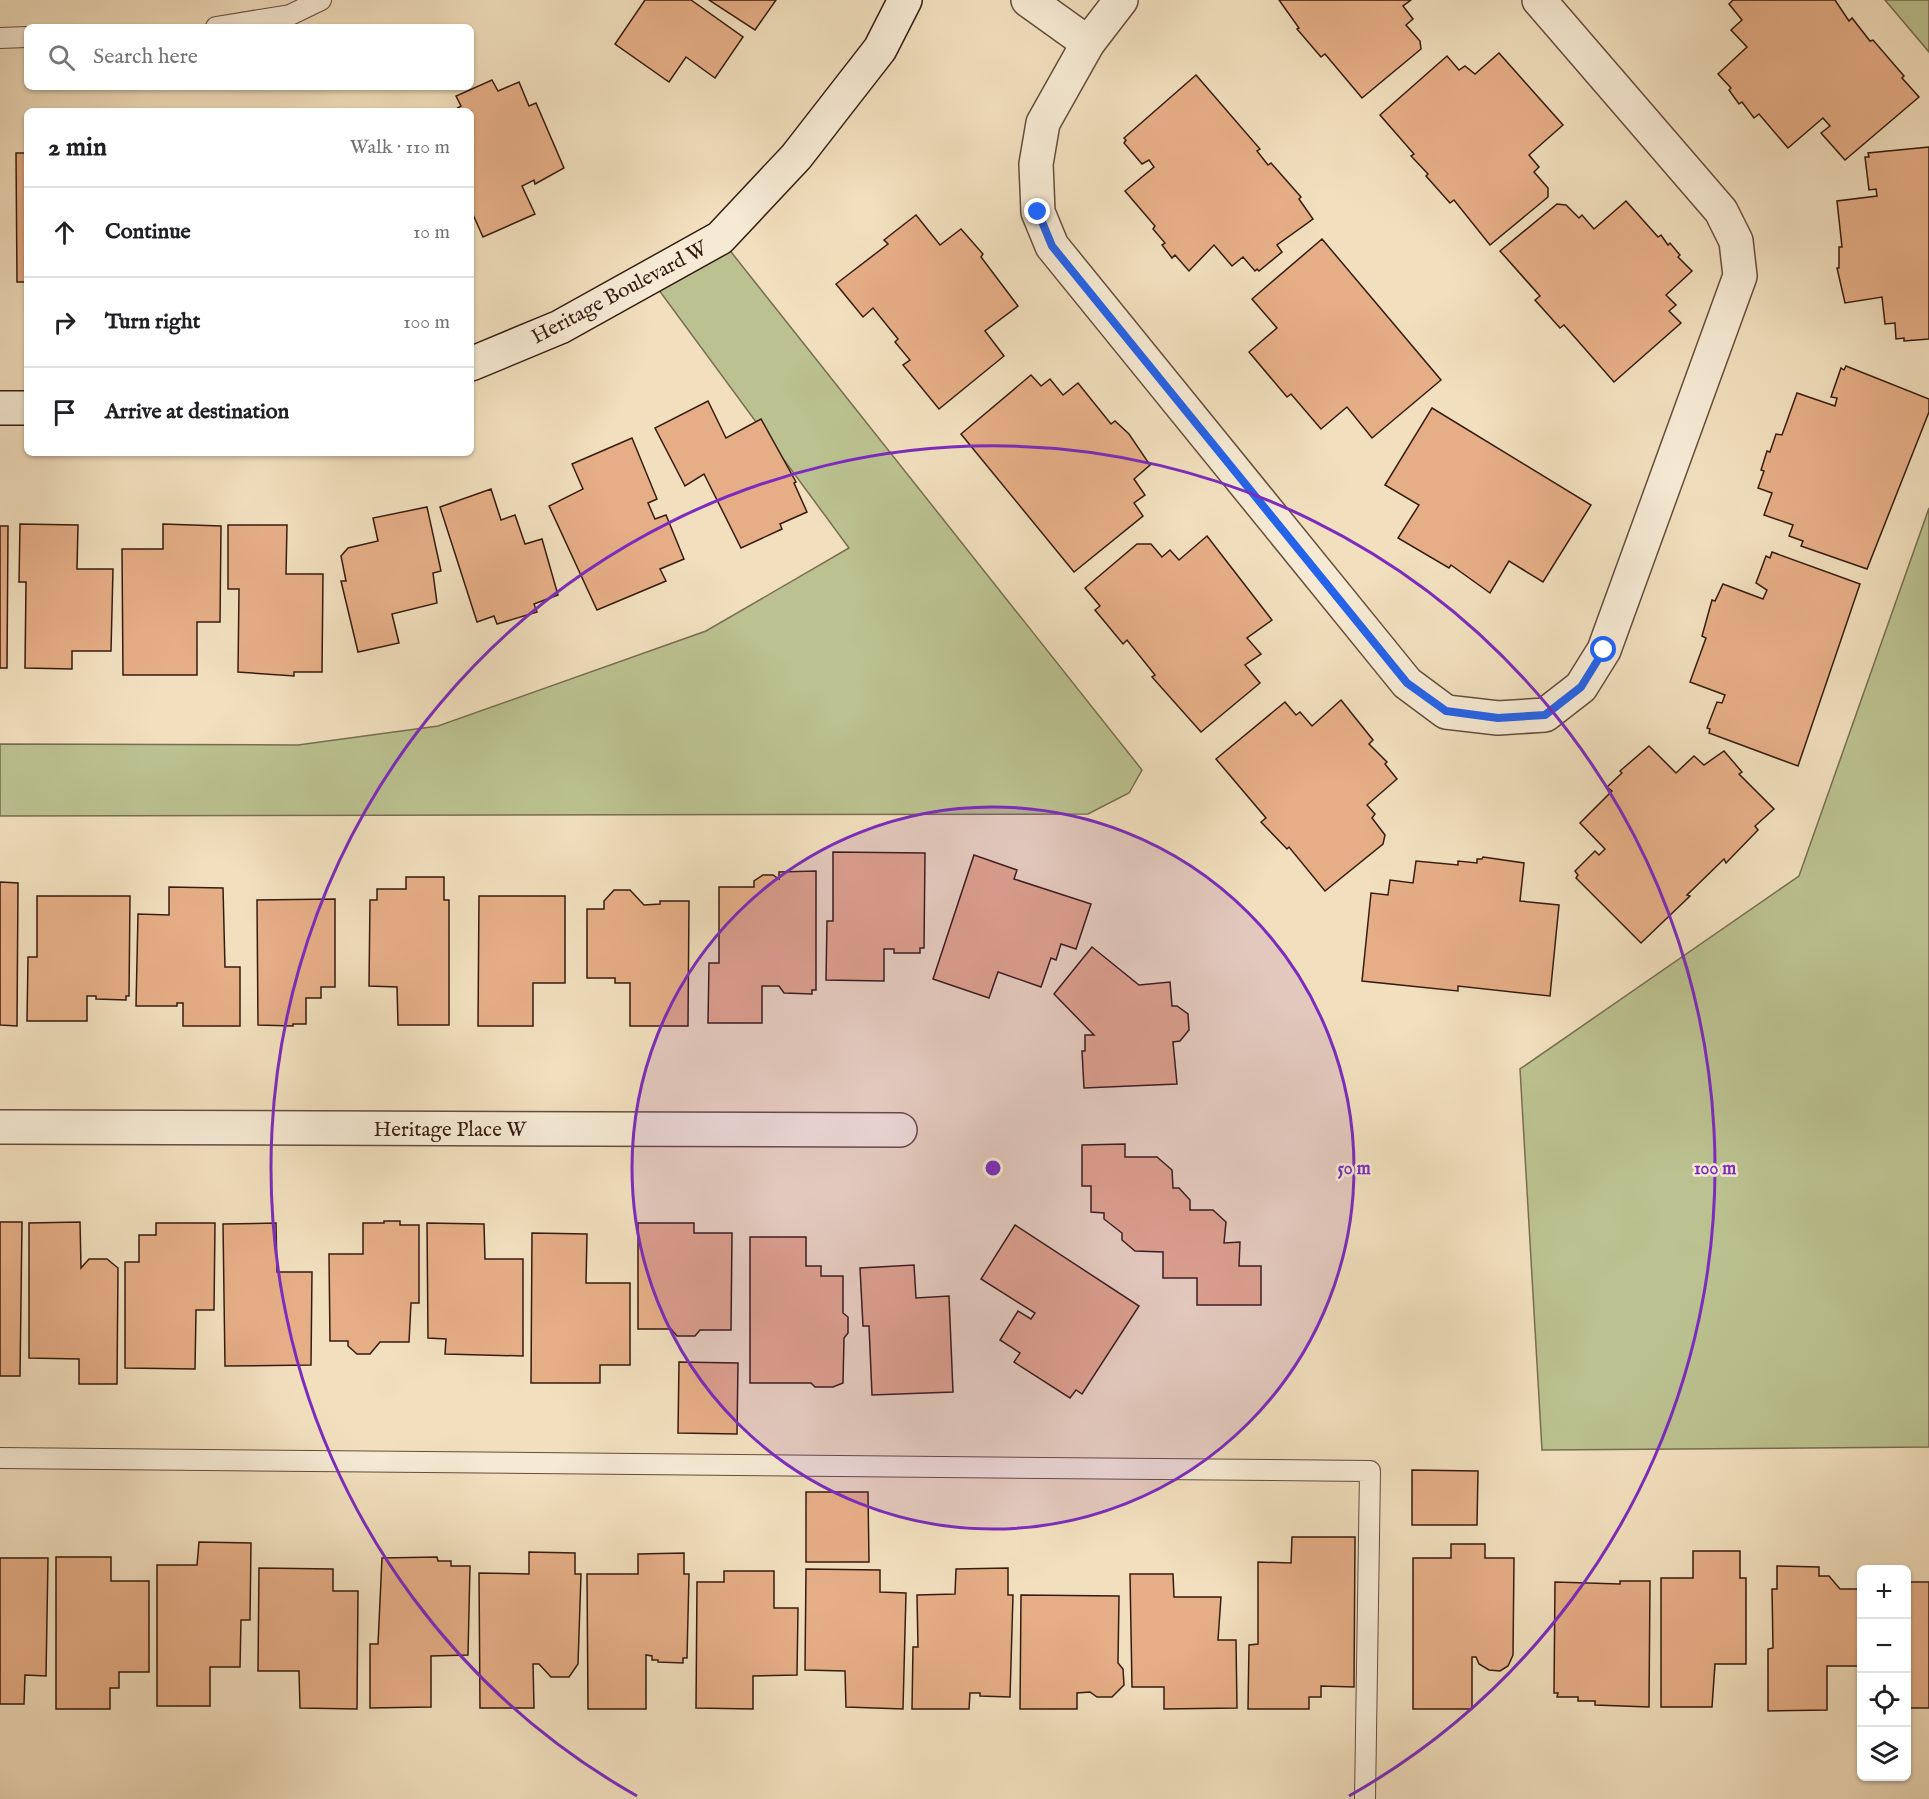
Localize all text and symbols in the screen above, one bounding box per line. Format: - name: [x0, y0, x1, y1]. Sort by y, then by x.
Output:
- search box: [24, 24, 474, 90]
- icon: search: [45, 41, 78, 74]
- text: Search here: [93, 43, 198, 71]
- text: 2 min: [48, 131, 107, 164]
- text: Walk · 110 m: [350, 135, 450, 160]
- route end: [1024, 198, 1050, 224]
- icon: ahead: [48, 216, 81, 249]
- text: Continue: [105, 218, 191, 246]
- text: 10 m: [413, 220, 450, 245]
- street label: Heritage Boulevard W: [527, 235, 713, 351]
- icon: right: [48, 306, 81, 339]
- text: Turn right: [105, 308, 200, 336]
- text: 100 m: [403, 310, 450, 335]
- icon: arrive: [48, 396, 81, 429]
- text: Arrive at destination: [105, 398, 289, 426]
- route start: [1590, 636, 1616, 662]
- street label: Heritage Place W: [374, 1117, 527, 1144]
- centre of rings: [983, 1158, 1003, 1178]
- text: 50 m: [1337, 1158, 1371, 1181]
- text: 100 m: [1694, 1158, 1736, 1181]
- map controls: [1857, 1565, 1911, 1781]
- button: +: [1857, 1565, 1911, 1619]
- button: −: [1857, 1619, 1911, 1673]
- button: locate: [1857, 1673, 1911, 1727]
- button: layers: [1857, 1727, 1911, 1781]

